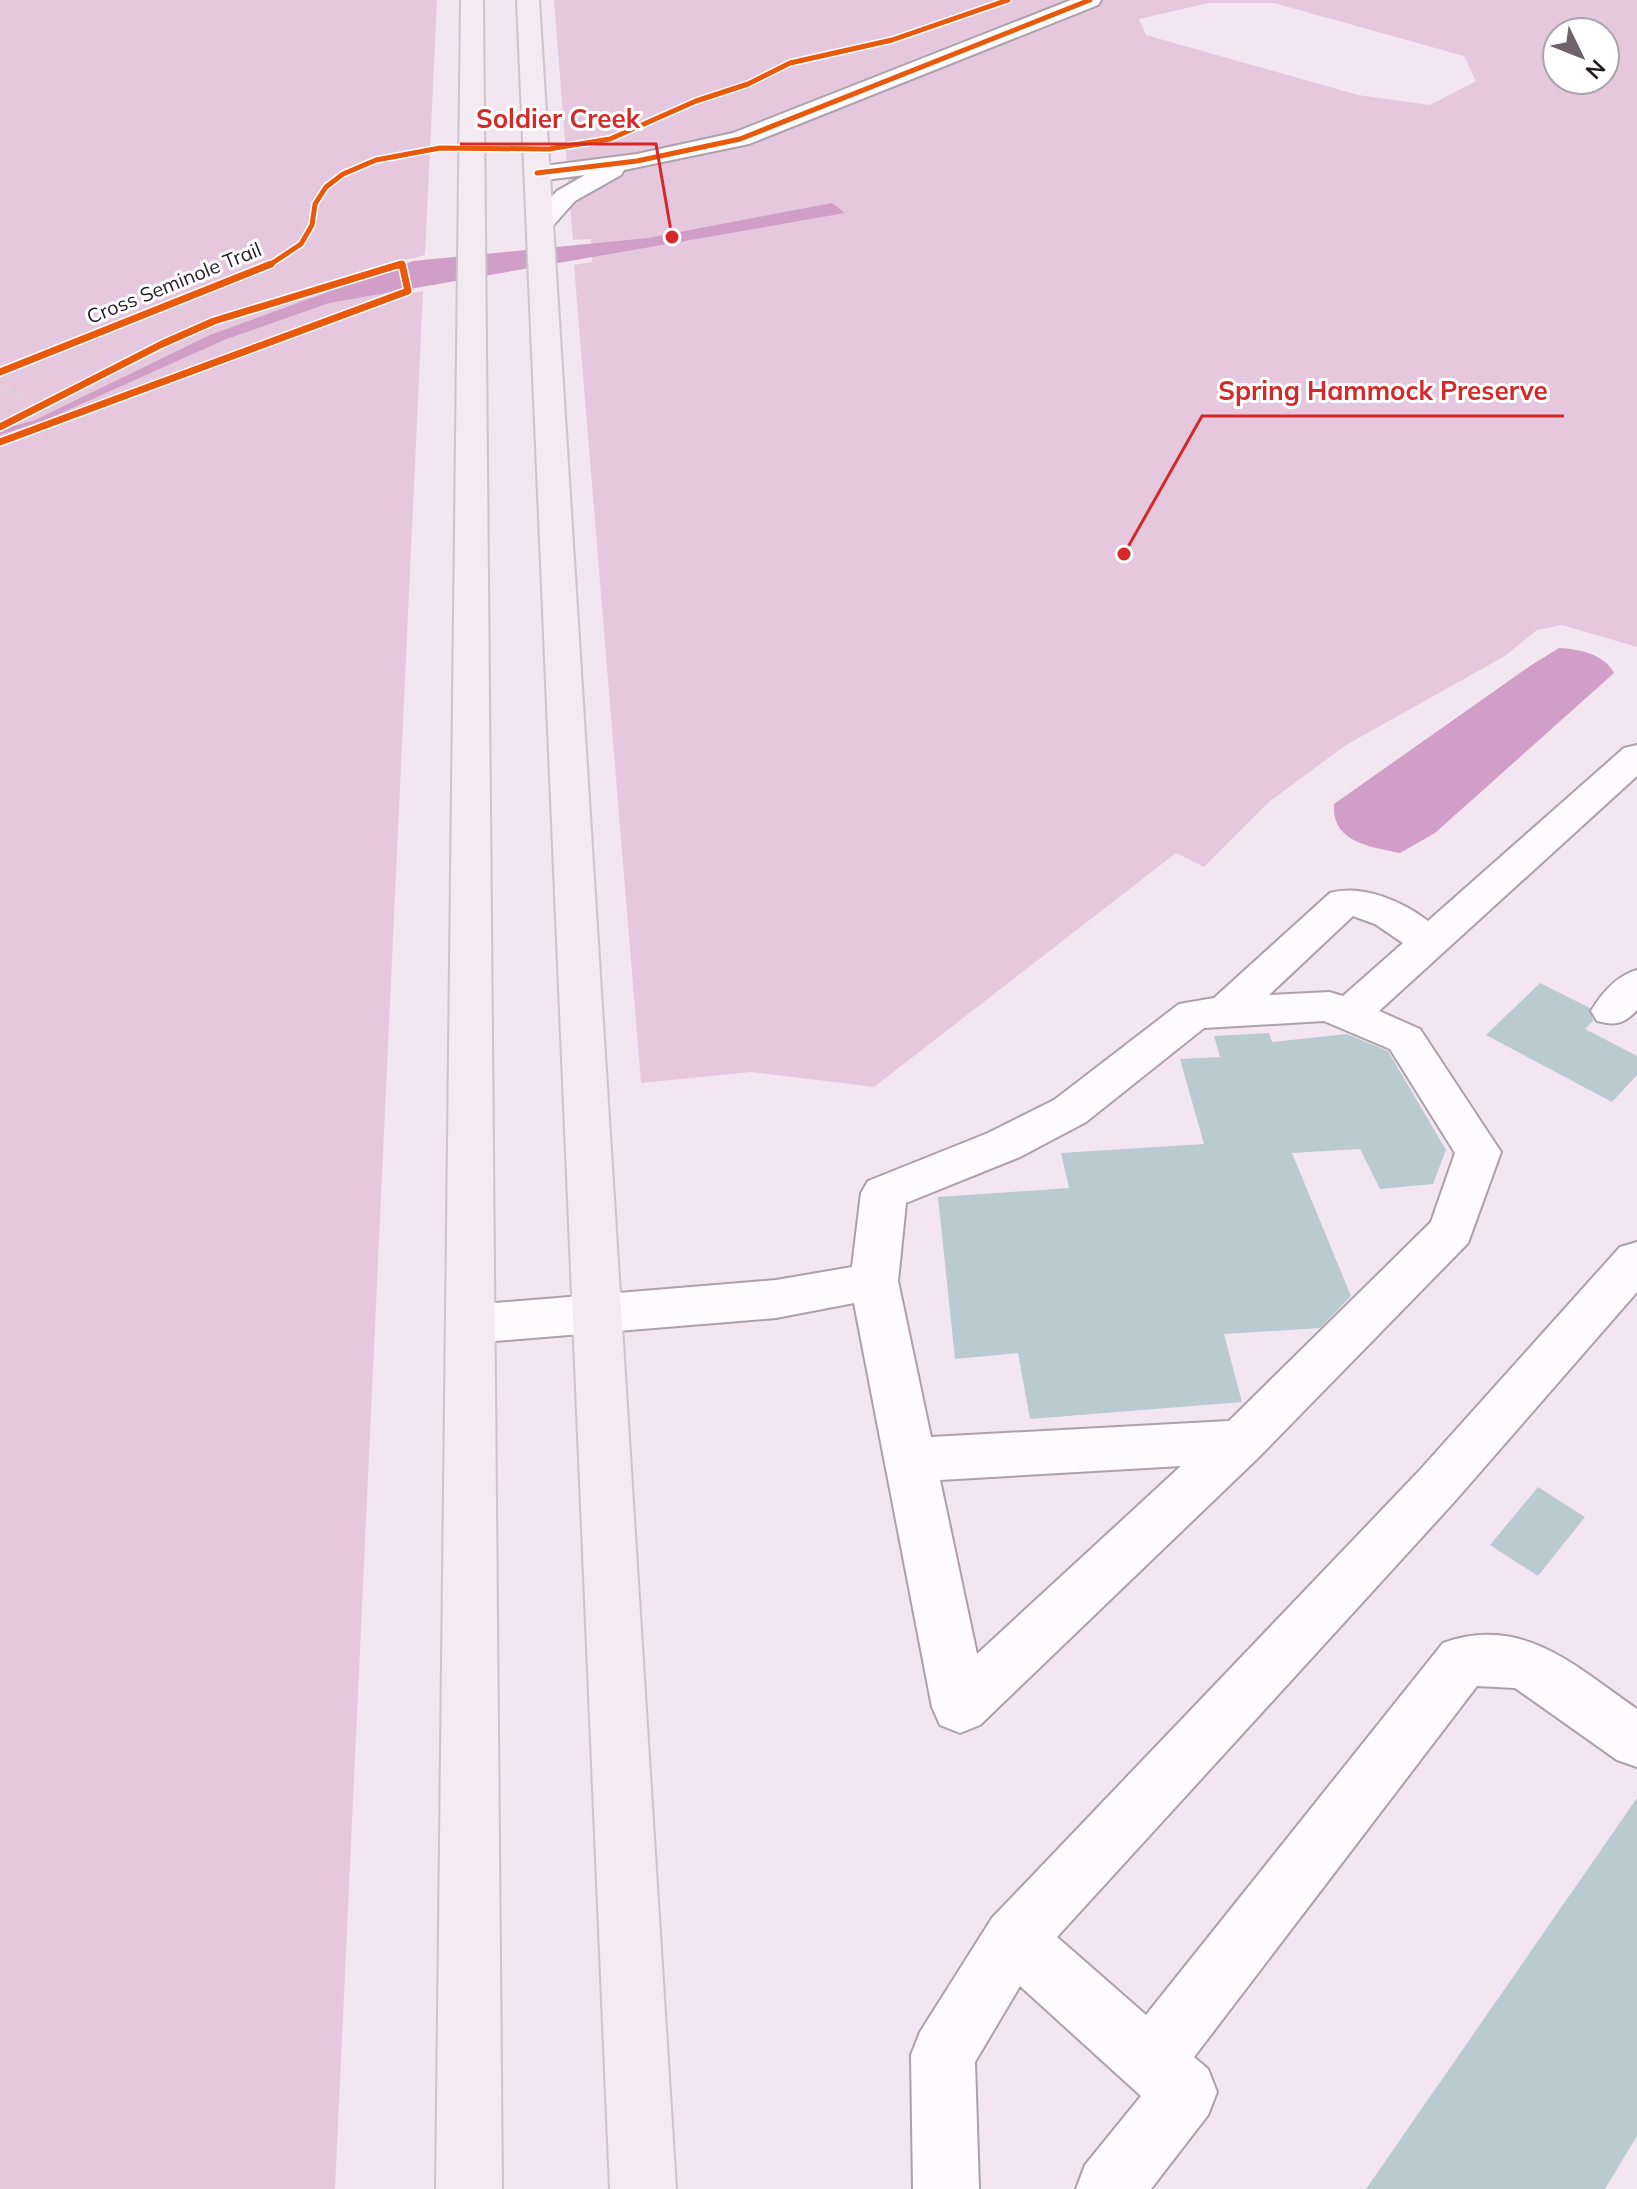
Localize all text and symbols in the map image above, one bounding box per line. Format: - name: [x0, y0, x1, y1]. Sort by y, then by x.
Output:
- north arrow: [1541, 16, 1621, 96]
- text: N: [1580, 54, 1612, 85]
- callout: Soldier Creek: [460, 94, 656, 144]
- text: Soldier Creek: [476, 102, 641, 135]
- street label: Cross Seminole Trail: [83, 236, 265, 329]
- callout: Spring Hammock Preserve: [1202, 366, 1564, 416]
- text: Spring Hammock Preserve: [1218, 374, 1548, 407]

